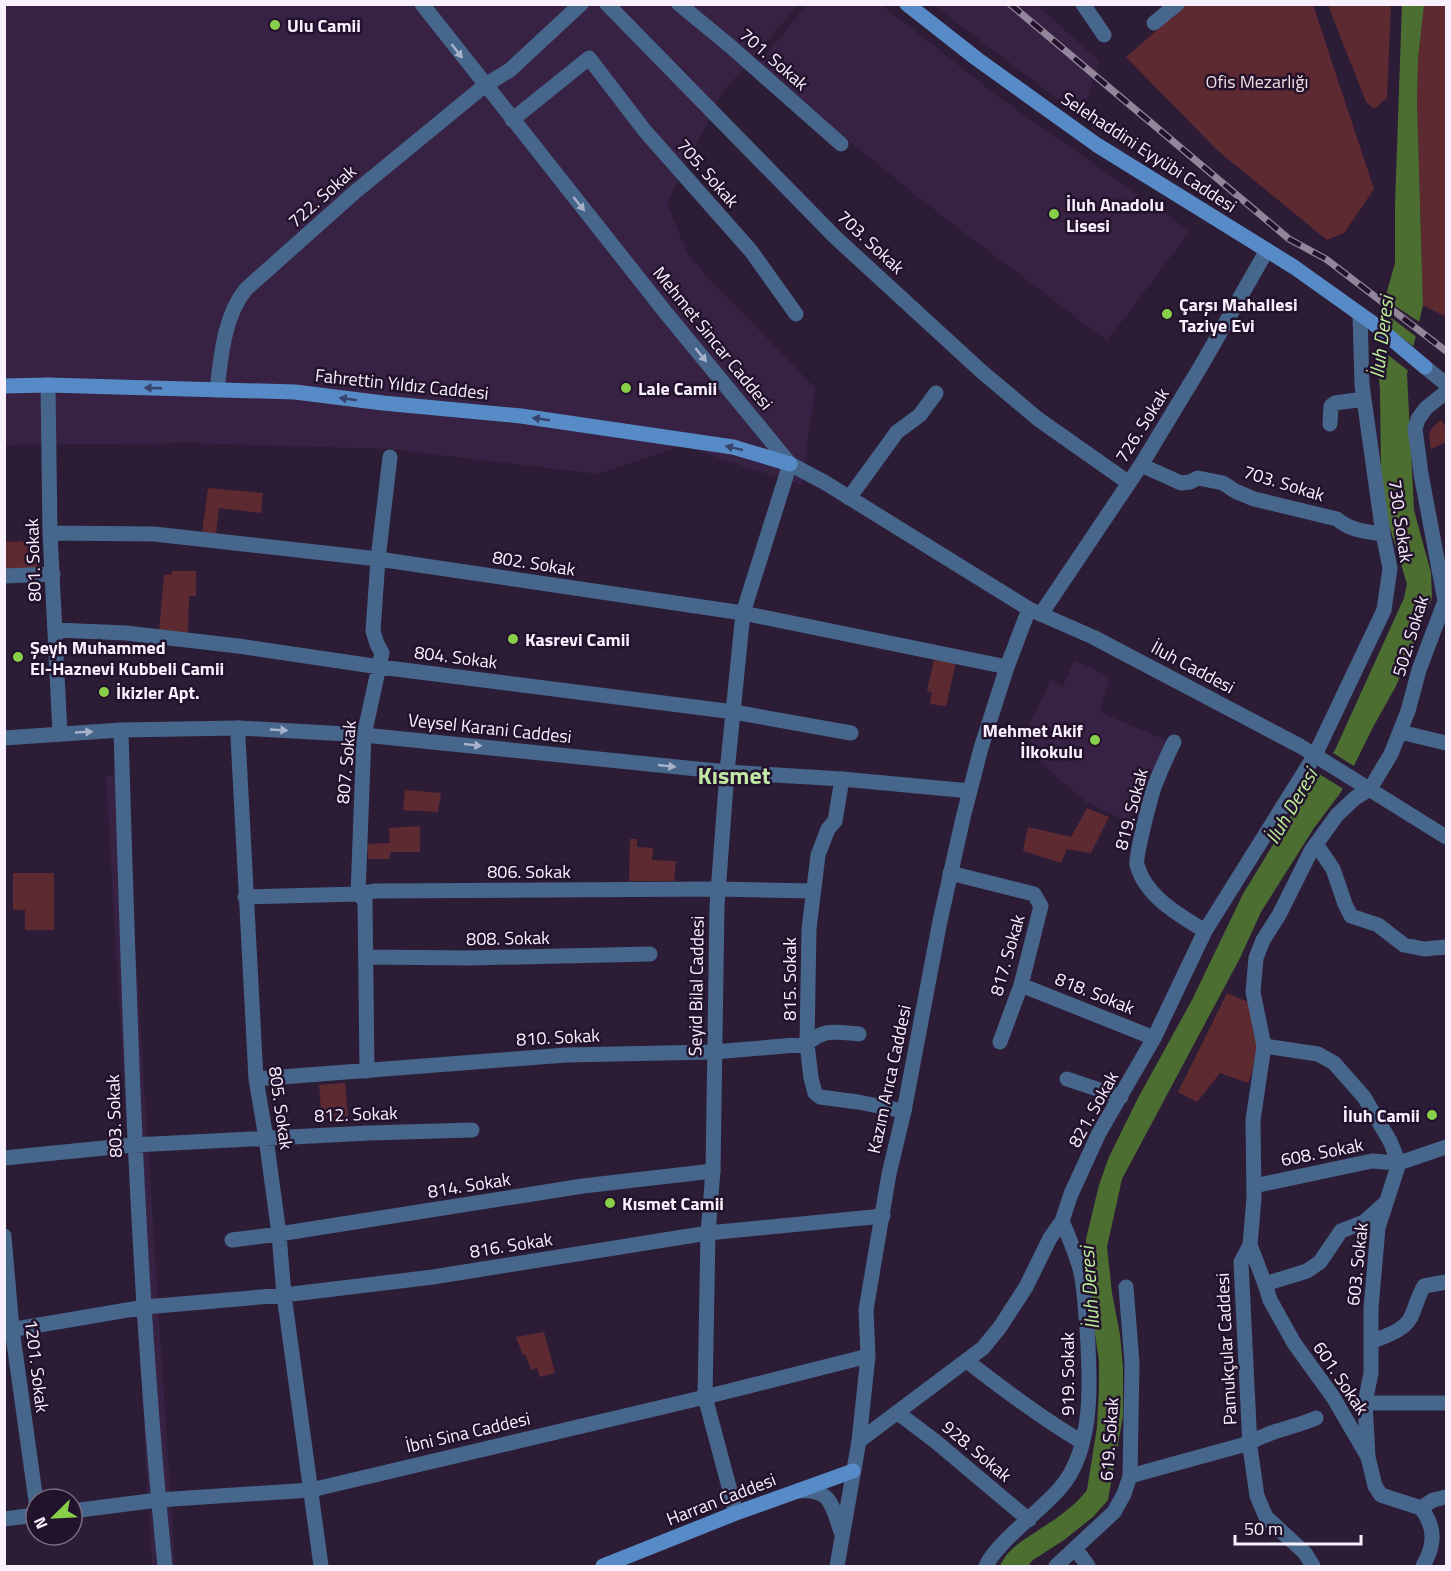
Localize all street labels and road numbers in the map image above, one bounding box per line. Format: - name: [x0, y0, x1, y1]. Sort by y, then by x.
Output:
- street label: 701. Sokak: [734, 21, 815, 97]
- street label: Selehaddini Eyyübi Caddesi: [1056, 85, 1242, 219]
- street label: 705. Sokak: [670, 133, 746, 214]
- street label: 722. Sokak: [282, 158, 362, 234]
- street label: 703. Sokak: [831, 204, 911, 281]
- street label: Mehmet Sincar Caddesi: [647, 260, 779, 416]
- street label: Fahrettin Yıldız Caddesi: [314, 361, 490, 407]
- street label: 726. Sokak: [1108, 382, 1176, 468]
- street label: 703. Sokak: [1240, 458, 1328, 508]
- street label: 730. Sokak: [1382, 478, 1420, 565]
- street label: 801. Sokak: [18, 517, 48, 602]
- street label: 802. Sokak: [491, 543, 578, 583]
- street label: 502. Sokak: [1385, 592, 1435, 680]
- street label: İluh Caddesi: [1146, 634, 1240, 700]
- street label: 804. Sokak: [413, 639, 499, 676]
- street label: Veysel Karani Caddesi: [407, 706, 573, 750]
- street label: 807. Sokak: [329, 719, 363, 805]
- street label: 819. Sokak: [1107, 765, 1155, 853]
- street label: 806. Sokak: [487, 858, 571, 885]
- street label: 817. Sokak: [983, 911, 1032, 999]
- street label: Seyid Bilal Caddesi: [681, 916, 711, 1056]
- street label: 808. Sokak: [466, 924, 550, 952]
- street label: 815. Sokak: [776, 937, 803, 1021]
- street label: 818. Sokak: [1051, 965, 1139, 1021]
- street label: Kazım Arıca Caddesi: [860, 1002, 918, 1156]
- street label: 810. Sokak: [516, 1021, 601, 1053]
- street label: 805. Sokak: [262, 1065, 300, 1152]
- street label: 821. Sokak: [1061, 1066, 1125, 1152]
- street label: 803. Sokak: [99, 1073, 129, 1158]
- street label: 812. Sokak: [314, 1099, 399, 1129]
- street label: 608. Sokak: [1278, 1131, 1366, 1173]
- street label: 814. Sokak: [426, 1165, 513, 1205]
- street label: 603. Sokak: [1339, 1221, 1375, 1307]
- street label: 816. Sokak: [468, 1225, 555, 1265]
- street label: Pamukçular Caddesi: [1209, 1272, 1243, 1426]
- street label: 1201. Sokak: [18, 1318, 56, 1414]
- street label: 919. Sokak: [1054, 1332, 1081, 1416]
- street label: 601. Sokak: [1306, 1336, 1376, 1420]
- street label: 619. Sokak: [1093, 1396, 1125, 1482]
- street label: İbni Sina Caddesi: [403, 1405, 533, 1459]
- street label: 928. Sokak: [936, 1414, 1018, 1488]
- street label: Harran Caddesi: [662, 1466, 780, 1532]

